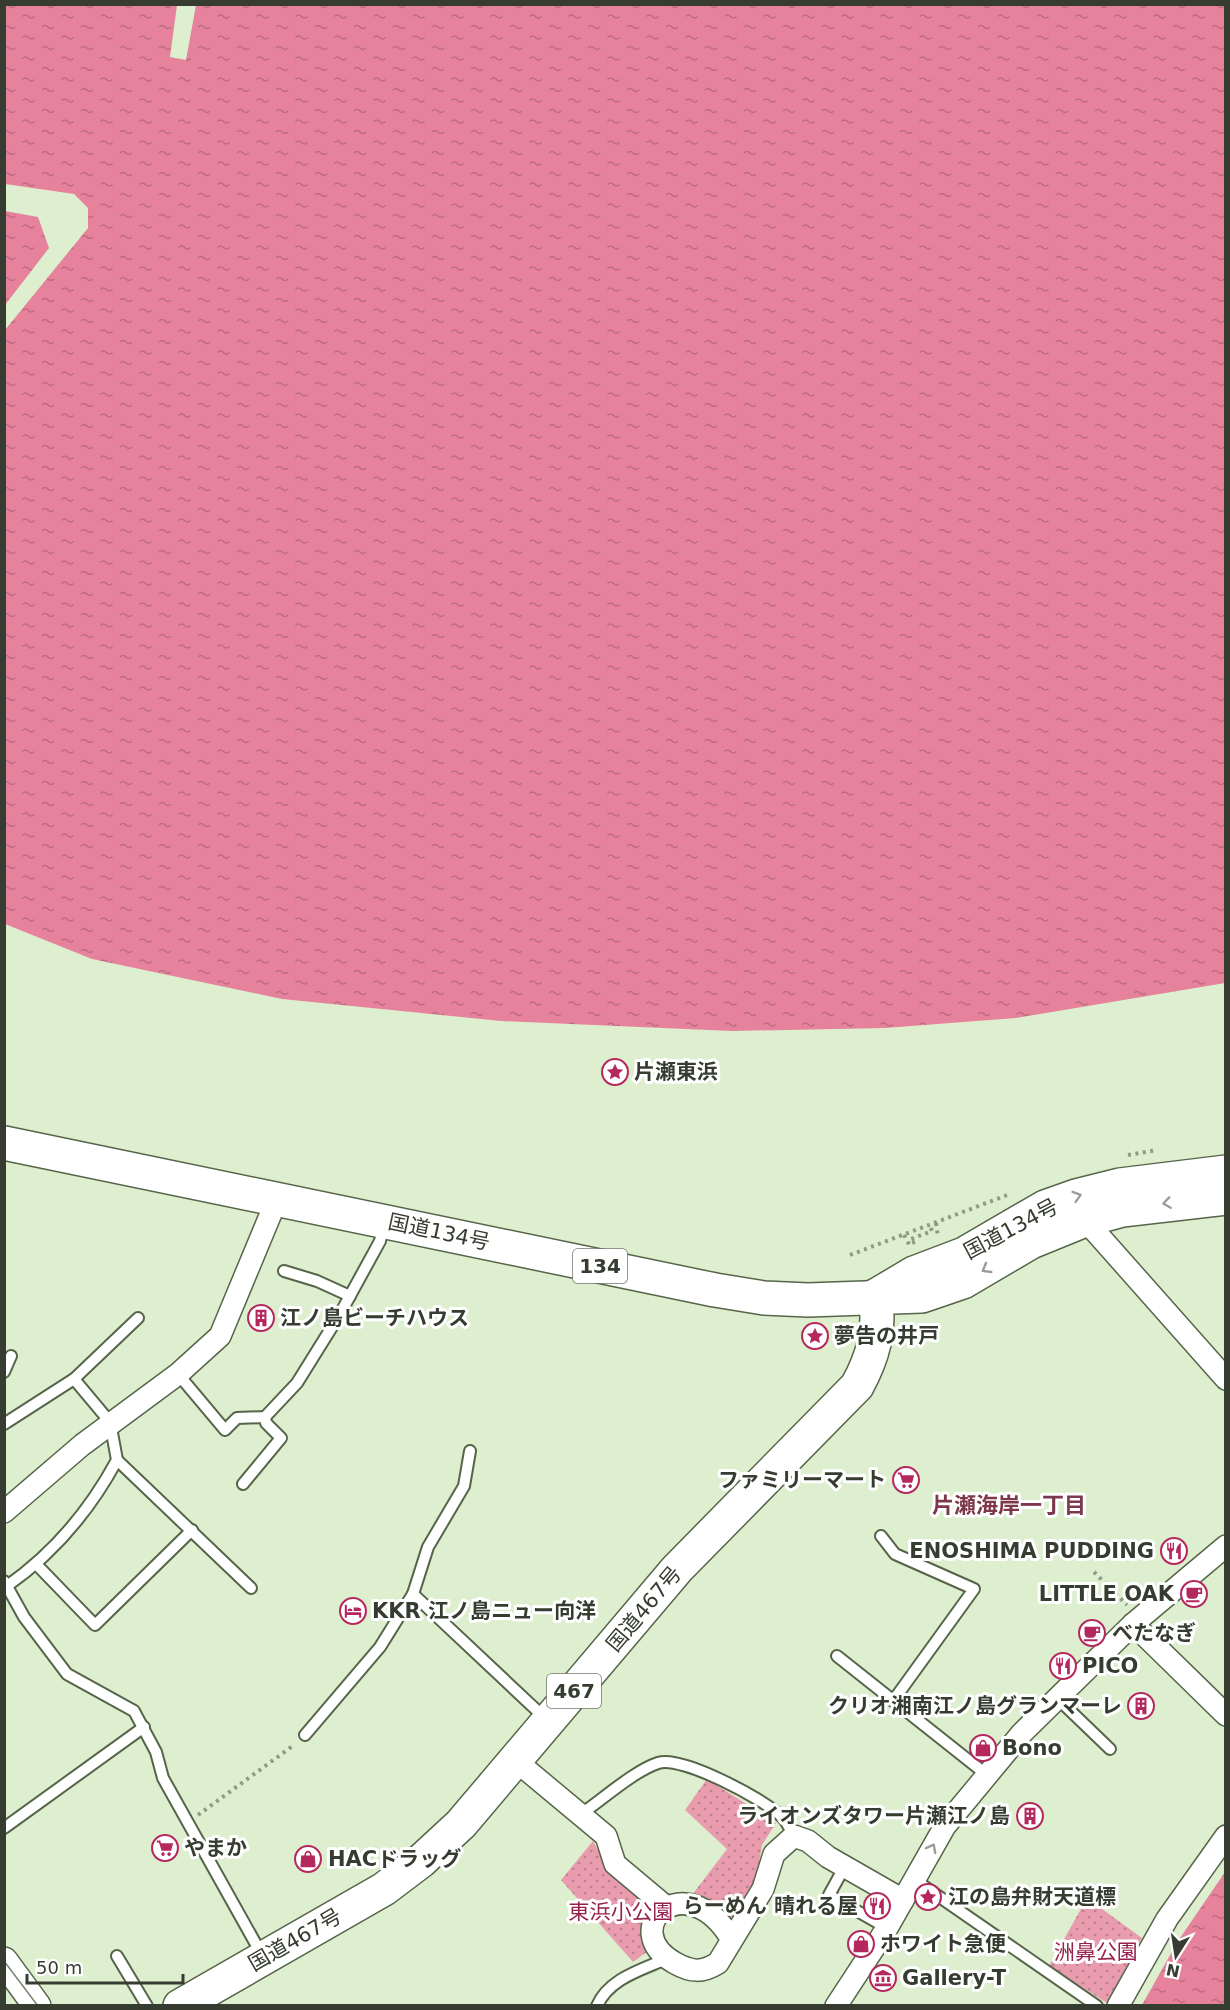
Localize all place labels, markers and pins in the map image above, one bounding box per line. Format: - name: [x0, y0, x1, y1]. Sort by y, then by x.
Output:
- place icon: 片瀬東浜: [600, 1057, 630, 1087]
- place label: 片瀬東浜: [634, 1060, 718, 1084]
- building icon: 江ノ島ビーチハウス: [246, 1303, 276, 1333]
- place label: 江ノ島ビーチハウス: [280, 1306, 469, 1330]
- place icon: 夢告の井戸: [800, 1321, 830, 1351]
- place label: 夢告の井戸: [834, 1324, 939, 1348]
- supermarket icon: ファミリーマート: [891, 1465, 921, 1495]
- place label: ファミリーマート: [718, 1468, 886, 1492]
- restaurant icon: ENOSHIMA PUDDING: [1159, 1536, 1189, 1566]
- place label: ENOSHIMA PUDDING: [909, 1539, 1154, 1563]
- cafe icon: LITTLE OAK: [1179, 1579, 1209, 1609]
- place label: LITTLE OAK: [1039, 1582, 1175, 1606]
- hotel icon: KKR 江ノ島ニュー向洋: [338, 1596, 368, 1626]
- place label: KKR 江ノ島ニュー向洋: [372, 1599, 596, 1623]
- cafe icon: べたなぎ: [1077, 1618, 1107, 1648]
- place label: べたなぎ: [1112, 1621, 1196, 1645]
- restaurant icon: PICO: [1048, 1651, 1078, 1681]
- place label: PICO: [1082, 1654, 1138, 1678]
- building icon: クリオ湘南江ノ島グランマーレ: [1126, 1691, 1156, 1721]
- place label: クリオ湘南江ノ島グランマーレ: [828, 1694, 1122, 1718]
- shop icon: Bono: [968, 1733, 998, 1763]
- place label: Bono: [1002, 1736, 1062, 1760]
- building icon: ライオンズタワー片瀬江ノ島: [1015, 1801, 1045, 1831]
- place label: ライオンズタワー片瀬江ノ島: [737, 1804, 1010, 1828]
- supermarket icon: やまか: [150, 1833, 180, 1863]
- place label: やまか: [184, 1836, 247, 1860]
- shop icon: HACドラッグ: [293, 1844, 323, 1874]
- place label: HACドラッグ: [328, 1847, 461, 1871]
- place icon: 江の島弁財天道標: [913, 1882, 943, 1912]
- place label: 江の島弁財天道標: [948, 1885, 1116, 1909]
- restaurant icon: らーめん 晴れる屋: [862, 1891, 892, 1921]
- place label: らーめん 晴れる屋: [683, 1894, 858, 1918]
- shop icon: ホワイト急便: [846, 1929, 876, 1959]
- place label: ホワイト急便: [880, 1932, 1006, 1956]
- museum icon: Gallery-T: [868, 1963, 898, 1993]
- place label: Gallery-T: [902, 1966, 1007, 1990]

